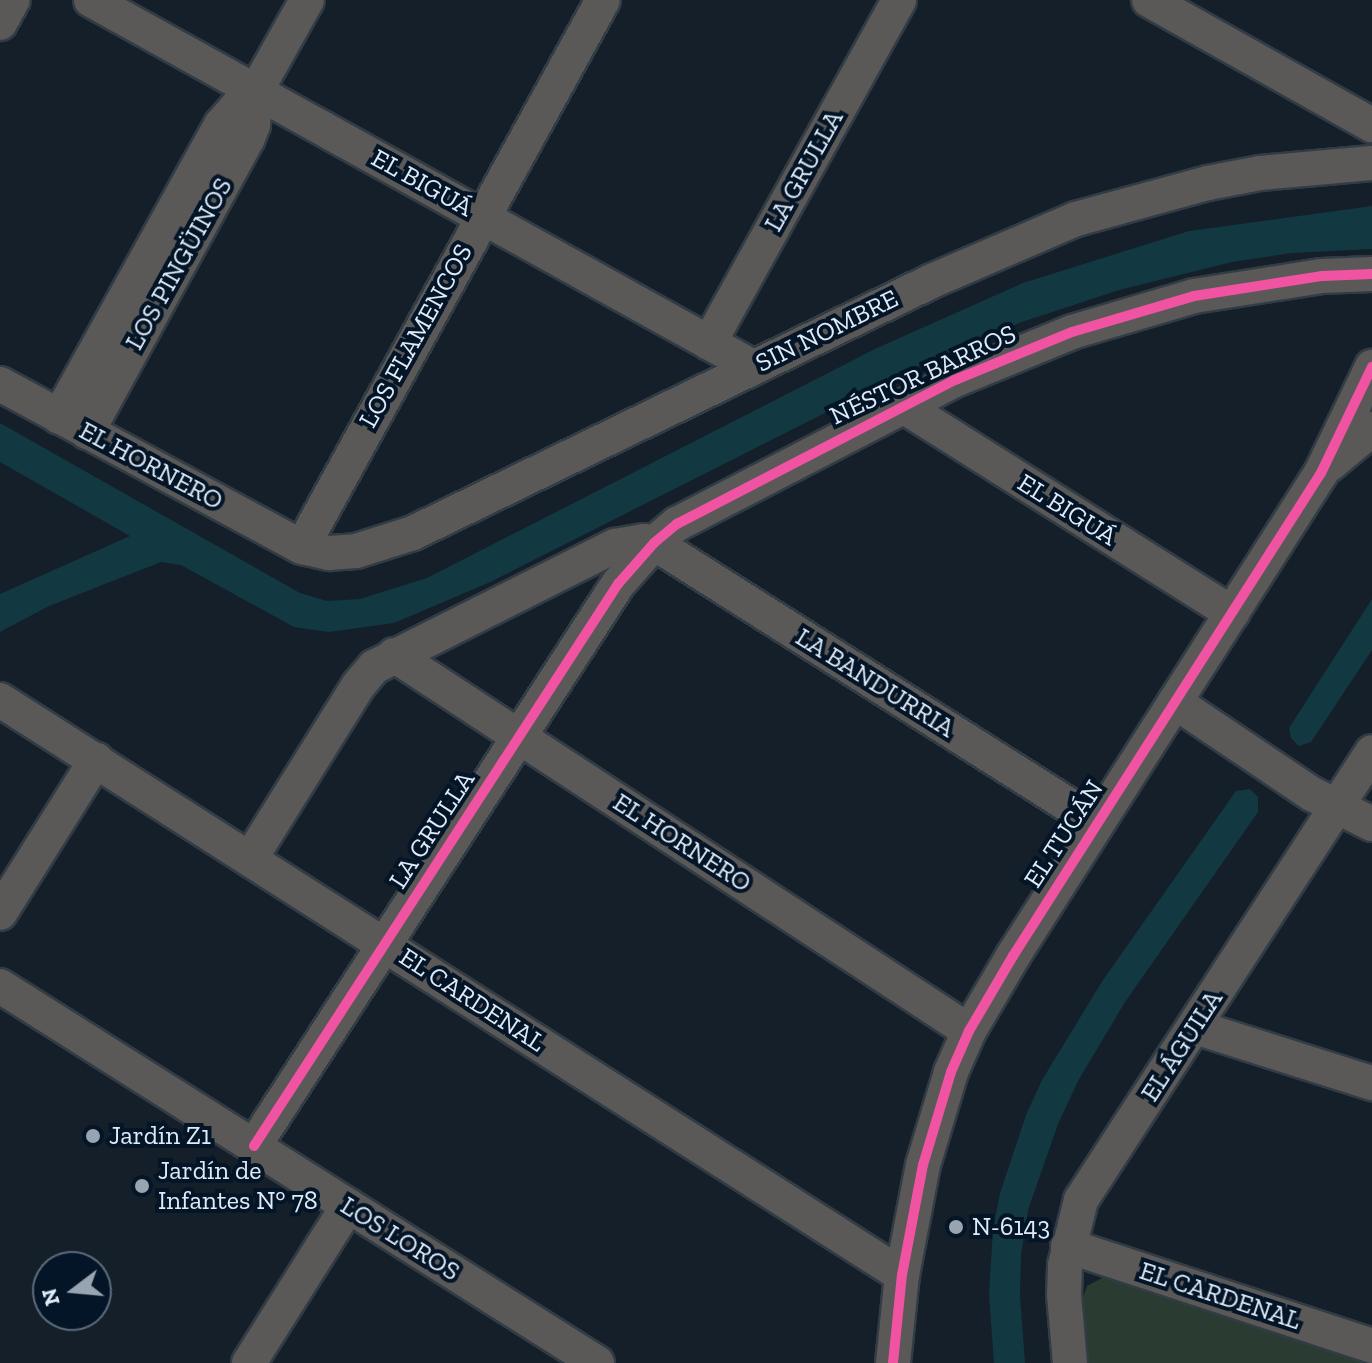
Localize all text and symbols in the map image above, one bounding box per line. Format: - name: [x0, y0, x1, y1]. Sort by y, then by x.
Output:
- street label: LA GRULLA: [758, 105, 850, 237]
- street label: EL BIGUÁ: [366, 142, 478, 224]
- street label: LOS PINGÜINOS: [119, 173, 239, 355]
- street label: LOS FLAMENCOS: [353, 239, 479, 433]
- street label: SIN NOMBRE: [751, 283, 903, 379]
- street label: NÉSTOR BARROS: [825, 318, 1021, 432]
- street label: EL HORNERO: [74, 415, 228, 517]
- street label: EL BIGUÁ: [1011, 467, 1123, 553]
- street label: LA BANDURRIA: [789, 621, 961, 745]
- street label: LA GRULLA: [382, 765, 482, 895]
- street label: EL TUCÁN: [1017, 774, 1111, 894]
- street label: EL HORNERO: [607, 787, 757, 899]
- street label: EL CARDENAL: [393, 941, 551, 1059]
- street label: EL ÁGUILA: [1134, 984, 1230, 1108]
- place label: Jardín Z1: [109, 1120, 211, 1152]
- marker: Jardín Z1: [84, 1127, 102, 1145]
- place label: Jardín de Infantes N° 78: [158, 1155, 318, 1216]
- marker: Jardín de Infantes N° 78: [133, 1177, 151, 1195]
- street label: LOS LOROS: [335, 1190, 465, 1288]
- place label: N-6143: [972, 1211, 1050, 1243]
- marker: N-6143: [947, 1218, 965, 1236]
- north arrow: [32, 1251, 112, 1331]
- street label: EL CARDENAL: [1135, 1255, 1305, 1337]
- text: N: [35, 1285, 66, 1309]

